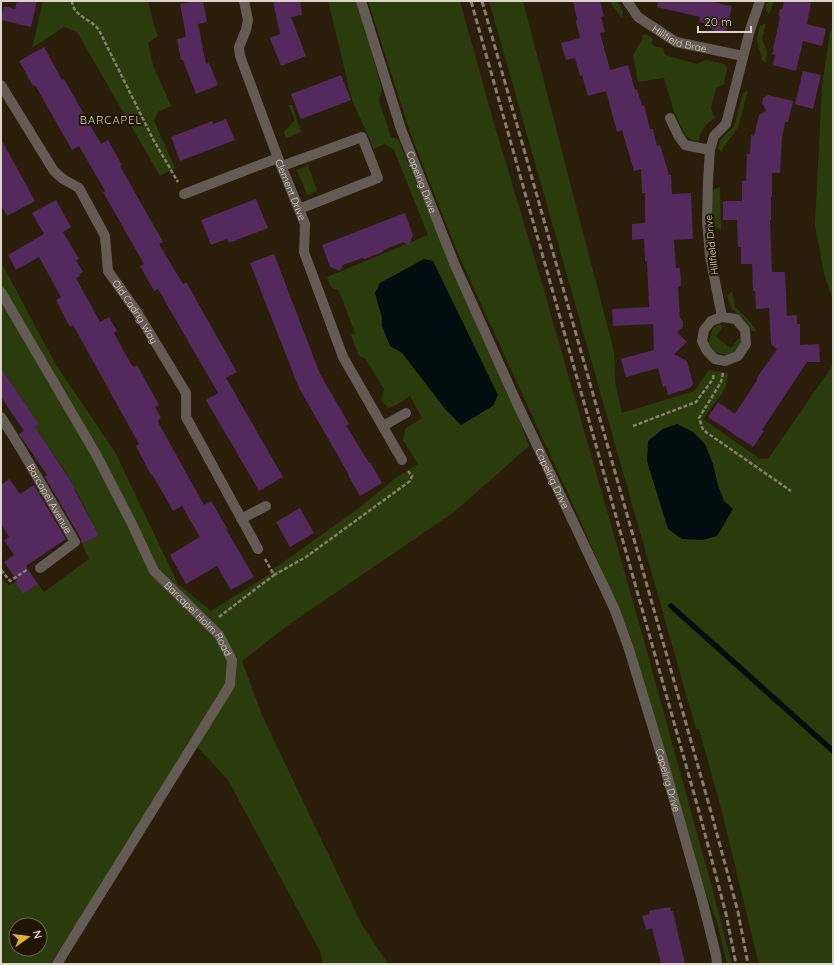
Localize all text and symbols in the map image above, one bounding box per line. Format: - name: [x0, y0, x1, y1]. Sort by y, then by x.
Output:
- scale bar: [698, 8, 751, 34]
- text: 20 m: [704, 14, 732, 29]
- street label: Hillfield Brae: [650, 22, 708, 55]
- district label: BARCAPEL: [80, 113, 142, 127]
- street label: Capelrig Drive: [403, 149, 440, 215]
- street label: Clement Drive: [272, 157, 309, 223]
- street label: Hillfield Drive: [702, 214, 721, 276]
- street label: Old Cadrig Way: [109, 277, 160, 346]
- street label: Capelrig Drive: [532, 446, 572, 511]
- street label: Barcapel Avenue: [24, 462, 75, 536]
- street label: Barcapel Holm Road: [161, 579, 235, 658]
- street label: Capelrig Drive: [652, 747, 683, 814]
- north arrow: [8, 917, 48, 957]
- text: N: [30, 929, 45, 940]

